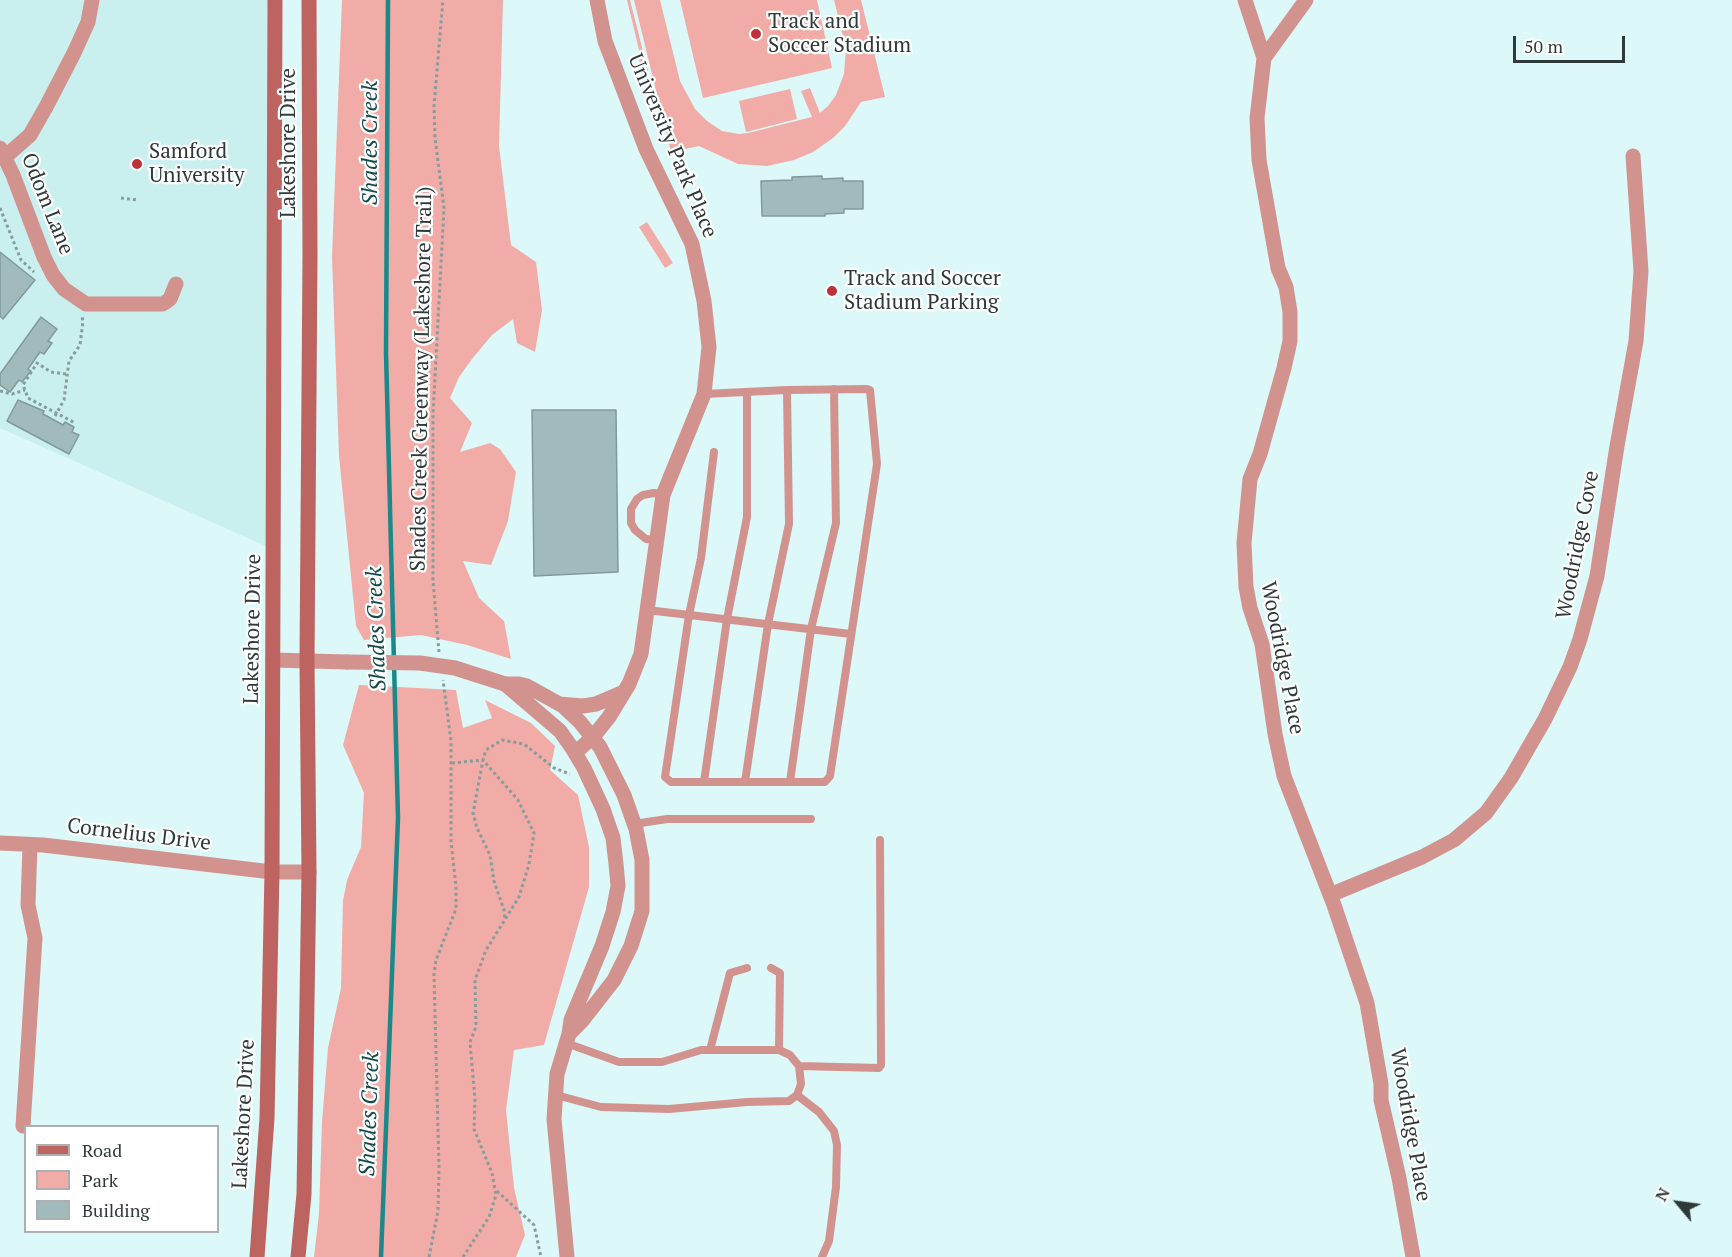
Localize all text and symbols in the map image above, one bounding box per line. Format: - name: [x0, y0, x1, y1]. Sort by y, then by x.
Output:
- place label: Track and Soccer Stadium: [768, 9, 911, 59]
- scale bar: [1516, 24, 1628, 62]
- marker: Track and Soccer Stadium: [749, 27, 763, 41]
- text: 50 m: [1524, 34, 1563, 58]
- street label: University Park Place: [622, 50, 722, 242]
- street label: Lakeshore Drive: [276, 68, 302, 218]
- water label: Shades Creek: [358, 81, 384, 205]
- place label: Samford University: [149, 139, 245, 189]
- street label: Odom Lane: [15, 150, 79, 258]
- marker: Samford University: [130, 157, 144, 171]
- street label: Shades Creek Greenway (Lakeshore Trail): [406, 186, 438, 572]
- place label: Track and Soccer Stadium Parking: [844, 266, 1001, 316]
- marker: Track and Soccer Stadium Parking: [825, 284, 839, 298]
- street label: Woodridge Cove: [1551, 468, 1605, 622]
- street label: Lakeshore Drive: [239, 554, 267, 704]
- water label: Shades Creek: [362, 566, 392, 692]
- street label: Woodridge Place: [1255, 579, 1309, 737]
- street label: Cornelius Drive: [66, 814, 212, 856]
- street label: Lakeshore Drive: [227, 1038, 261, 1190]
- street label: Woodridge Place: [1384, 1046, 1436, 1204]
- water label: Shades Creek: [355, 1051, 385, 1177]
- legend: [24, 1125, 219, 1233]
- text: Road: [82, 1138, 122, 1162]
- text: Park: [82, 1168, 118, 1192]
- north arrow: [1648, 1173, 1708, 1233]
- text: N: [1650, 1184, 1675, 1205]
- text: Building: [82, 1198, 150, 1222]

